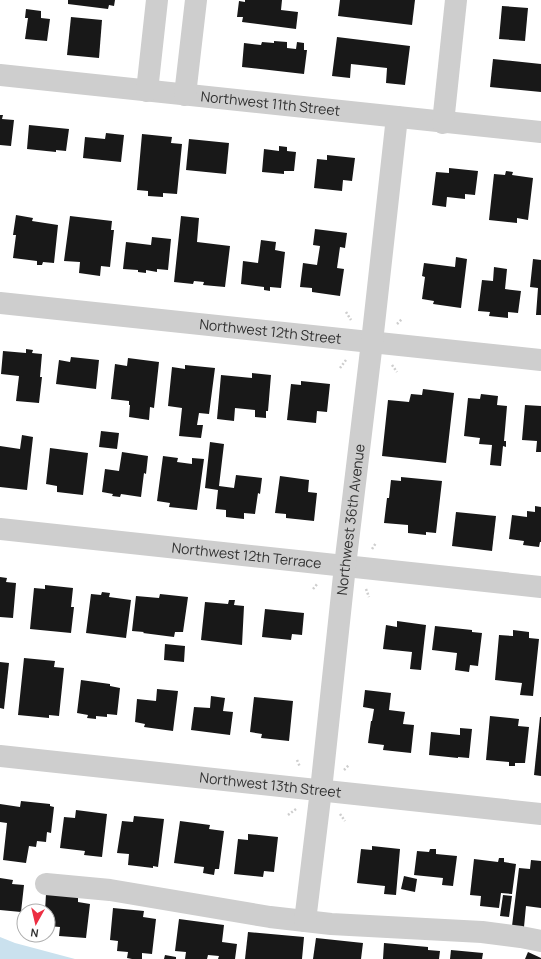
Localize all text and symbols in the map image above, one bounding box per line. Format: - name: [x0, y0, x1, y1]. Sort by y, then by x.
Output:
- street label: Northwest 11th Street: [200, 86, 342, 120]
- street label: Northwest 12th Street: [199, 314, 343, 348]
- street label: Northwest 36th Avenue: [332, 443, 369, 596]
- street label: Northwest 12th Terrace: [171, 537, 322, 572]
- street label: Northwest 13th Street: [199, 767, 343, 802]
- north arrow: [16, 903, 56, 943]
- text: N: [29, 925, 39, 941]

